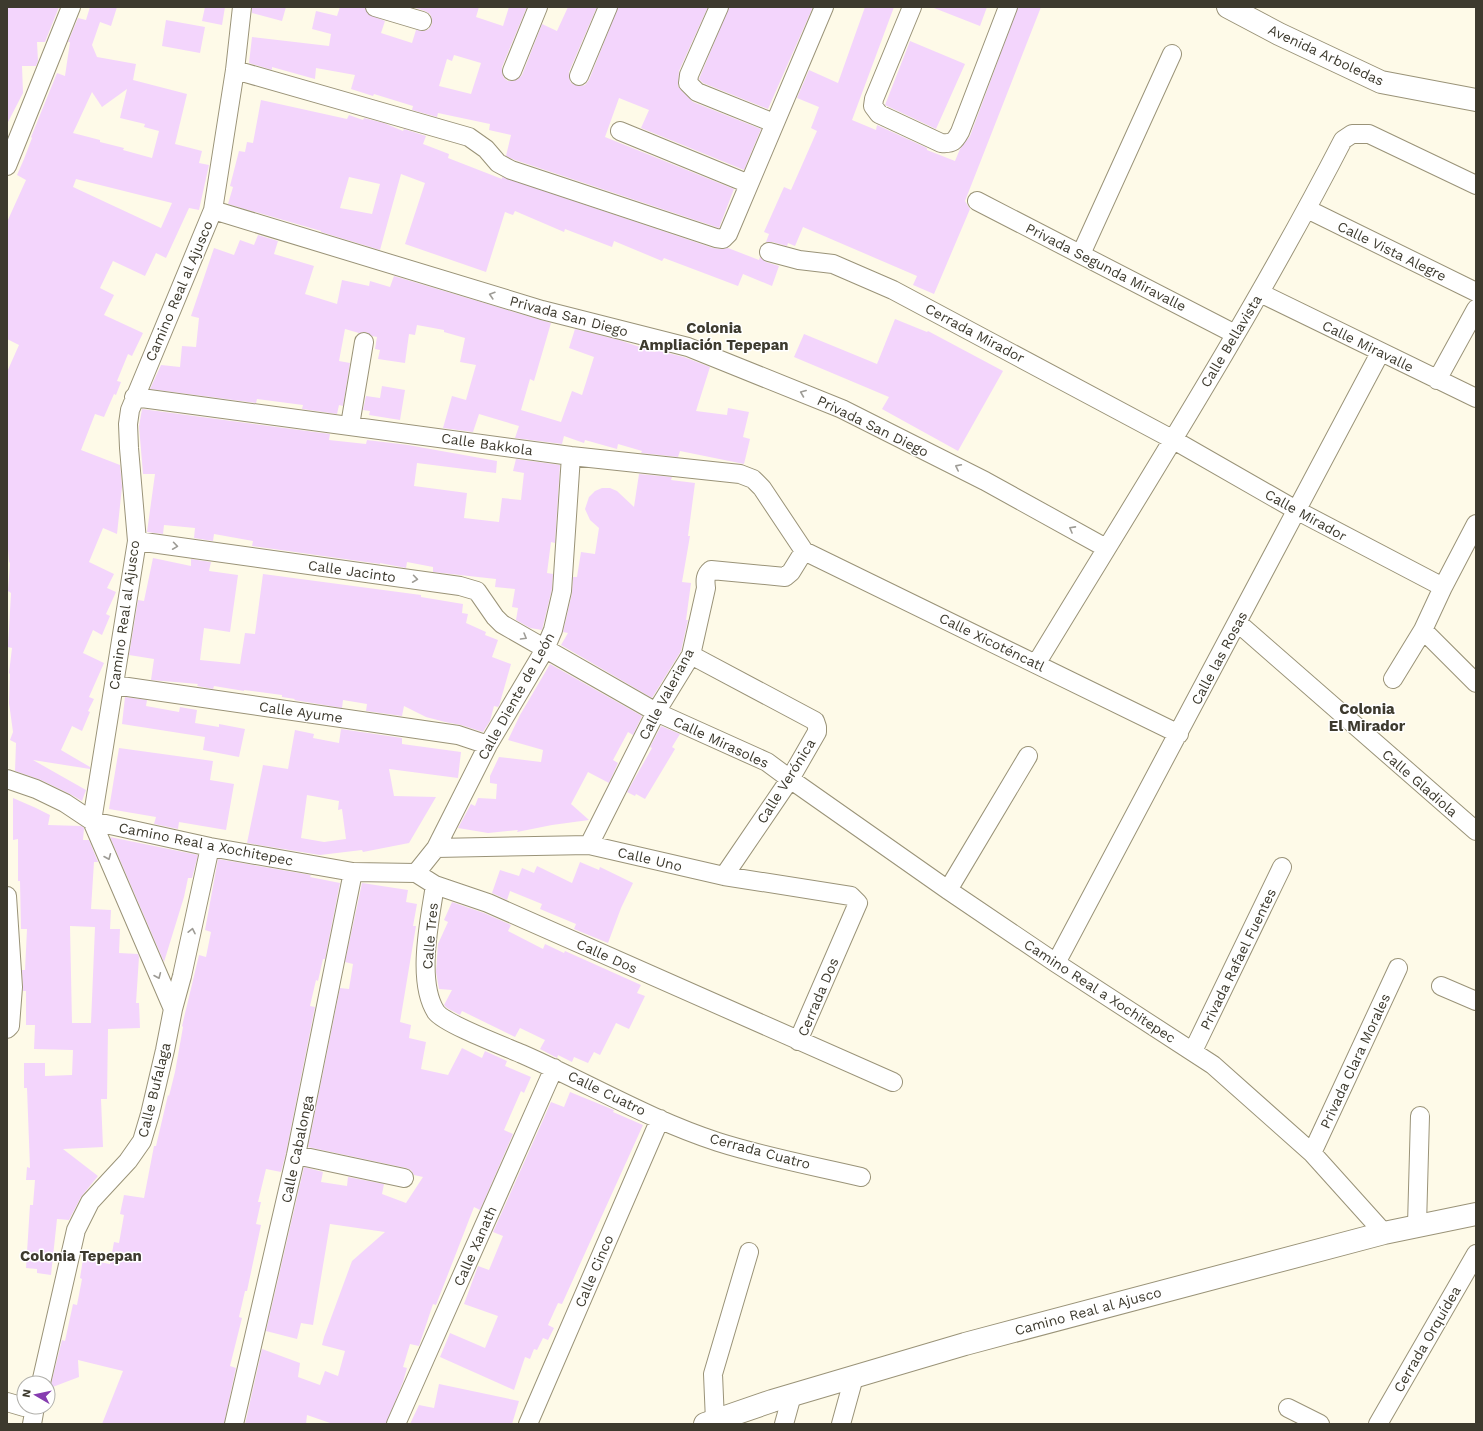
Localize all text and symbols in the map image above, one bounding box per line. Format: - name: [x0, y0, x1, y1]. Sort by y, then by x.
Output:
- street label: Avenida Arboledas: [1266, 21, 1386, 89]
- street label: Camino Real al Ajusco: [142, 218, 216, 364]
- street label: Calle Vista Alegre: [1335, 218, 1449, 284]
- street label: Privada Segunda Miravalle: [1023, 220, 1189, 314]
- one-way arrow: [489, 291, 496, 300]
- street label: Privada San Diego: [508, 292, 630, 340]
- street label: Calle Bellavista: [1197, 292, 1265, 390]
- street label: Cerrada Mirador: [923, 300, 1028, 366]
- street label: Calle Miravalle: [1320, 317, 1416, 375]
- district label: Colonia Ampliación Tepepan: [639, 319, 789, 354]
- one-way arrow: [799, 390, 807, 398]
- street label: Privada San Diego: [815, 392, 931, 460]
- street label: Calle Bakkola: [440, 430, 534, 458]
- one-way arrow: [954, 465, 962, 472]
- street label: Calle Mirador: [1262, 486, 1350, 544]
- one-way arrow: [1069, 527, 1076, 534]
- street label: Camino Real al Ajusco: [106, 539, 142, 691]
- one-way arrow: [172, 541, 178, 550]
- street label: Calle Jacinto: [307, 557, 397, 585]
- one-way arrow: [412, 575, 418, 584]
- street label: Calle las Rosas: [1188, 609, 1250, 707]
- street label: Calle Xicoténcatl: [937, 610, 1048, 675]
- street label: Calle Diente de León: [474, 630, 558, 762]
- one-way arrow: [520, 632, 527, 639]
- street label: Calle Valeriana: [635, 646, 697, 742]
- street label: Calle Ayume: [258, 698, 344, 726]
- district label: Colonia El Mirador: [1329, 700, 1406, 735]
- street label: Calle Mirasoles: [671, 713, 771, 771]
- street label: Calle Verónica: [754, 736, 819, 826]
- street label: Calle Gladiola: [1379, 746, 1461, 820]
- street label: Camino Real a Xochitepec: [117, 819, 295, 869]
- street label: Calle Uno: [616, 844, 684, 874]
- one-way arrow: [103, 853, 111, 860]
- street label: Privada Rafael Fuentes: [1197, 886, 1279, 1032]
- street label: Calle Tres: [419, 902, 441, 970]
- one-way arrow: [187, 928, 196, 934]
- street label: Calle Dos: [574, 936, 640, 976]
- street label: Camino Real a Xochitepec: [1021, 936, 1179, 1046]
- street label: Cerrada Dos: [794, 955, 842, 1039]
- one-way arrow: [154, 973, 162, 980]
- street label: Privada Clara Morales: [1317, 991, 1393, 1131]
- street label: Calle Bufalaga: [134, 1041, 174, 1139]
- street label: Calle Cuatro: [565, 1067, 649, 1119]
- street label: Calle Cabalonga: [278, 1094, 316, 1204]
- street label: Cerrada Cuatro: [708, 1130, 812, 1172]
- street label: Calle Xanath: [450, 1204, 500, 1288]
- street label: Calle Cinco: [572, 1232, 616, 1310]
- district label: Colonia Tepepan: [20, 1247, 142, 1265]
- street label: Cerrada Orquídea: [1390, 1283, 1464, 1395]
- street label: Camino Real al Ajusco: [1013, 1284, 1163, 1338]
- north arrow: [16, 1375, 56, 1415]
- text: N: [20, 1388, 34, 1399]

